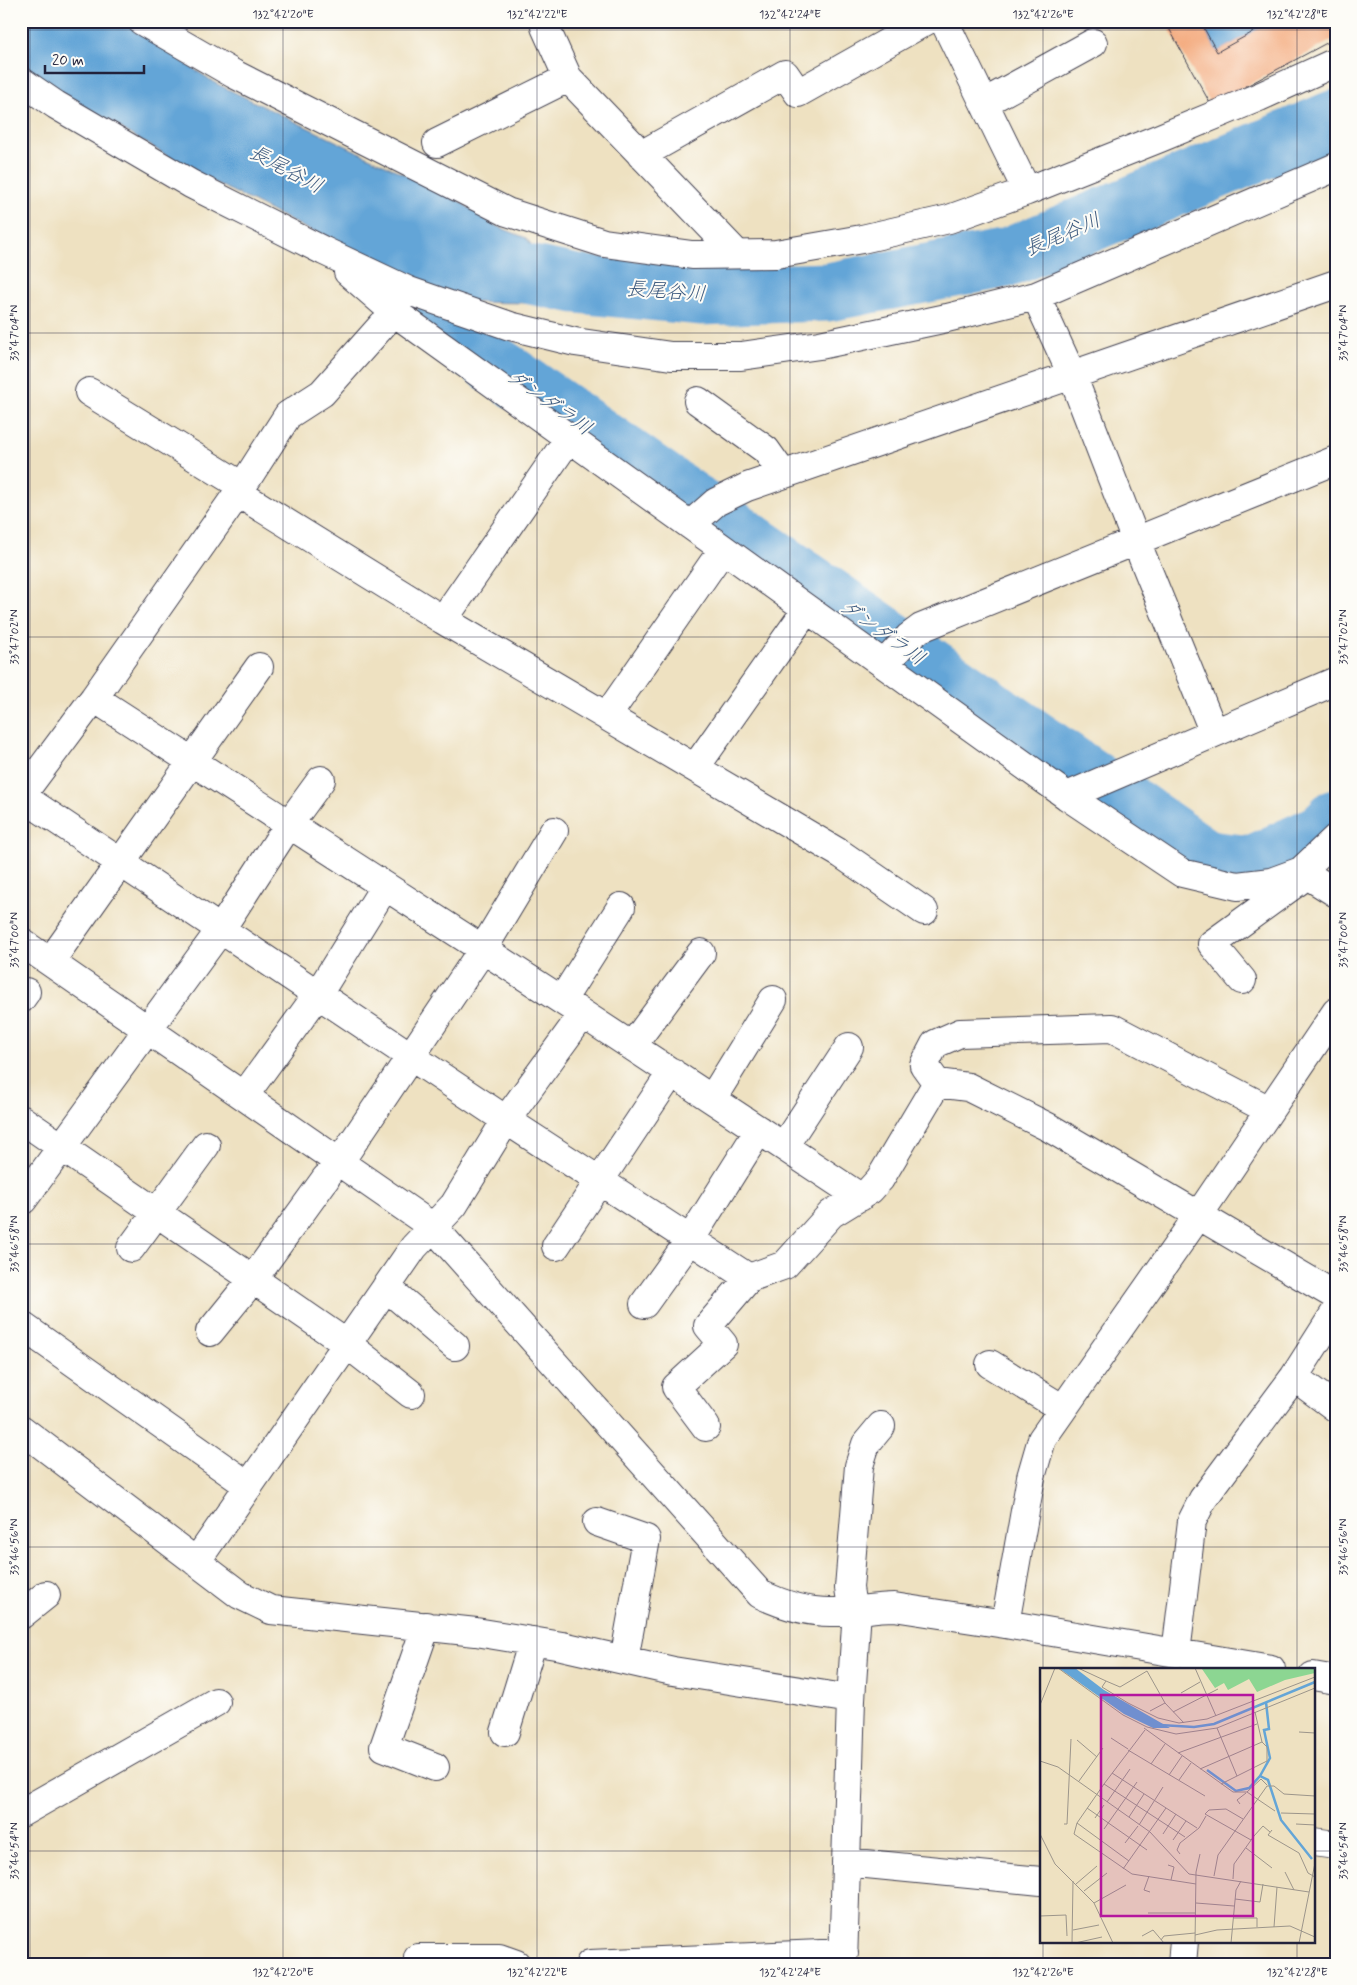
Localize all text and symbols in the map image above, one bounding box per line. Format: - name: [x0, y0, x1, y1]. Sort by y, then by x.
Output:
- text: 132°42'20"E: [252, 7, 314, 23]
- text: 132°42'22"E: [506, 7, 568, 23]
- text: 132°42'24"E: [759, 7, 821, 23]
- text: 132°42'26"E: [1012, 7, 1074, 23]
- text: 132°42'28"E: [1266, 7, 1328, 23]
- scale bar: [45, 42, 144, 74]
- text: 20 m: [52, 51, 84, 71]
- water label: 長尾谷川: [244, 139, 328, 201]
- water label: 長尾谷川: [1021, 207, 1105, 263]
- water label: 長尾谷川: [625, 276, 707, 308]
- text: 33°47'04"N: [7, 305, 23, 361]
- text: 33°47'04"N: [1336, 305, 1352, 361]
- water label: ダンダラ川: [501, 363, 597, 443]
- water label: ダンダラ川: [834, 593, 930, 673]
- text: 33°47'02"N: [7, 609, 23, 665]
- text: 33°47'02"N: [1336, 609, 1352, 665]
- text: 33°47'00"N: [7, 912, 23, 968]
- text: 33°47'00"N: [1336, 912, 1352, 968]
- text: 33°46'58"N: [7, 1216, 23, 1272]
- text: 33°46'58"N: [1336, 1216, 1352, 1272]
- text: 33°46'56"N: [7, 1519, 23, 1575]
- text: 33°46'56"N: [1336, 1519, 1352, 1575]
- inset map: [1040, 1668, 1314, 1942]
- text: 33°46'54"N: [7, 1822, 23, 1880]
- text: 33°46'54"N: [1336, 1822, 1352, 1880]
- text: 132°42'20"E: [252, 1965, 314, 1981]
- text: 132°42'22"E: [506, 1965, 568, 1981]
- text: 132°42'24"E: [759, 1965, 821, 1981]
- text: 132°42'26"E: [1012, 1965, 1074, 1981]
- text: 132°42'28"E: [1266, 1965, 1328, 1981]

